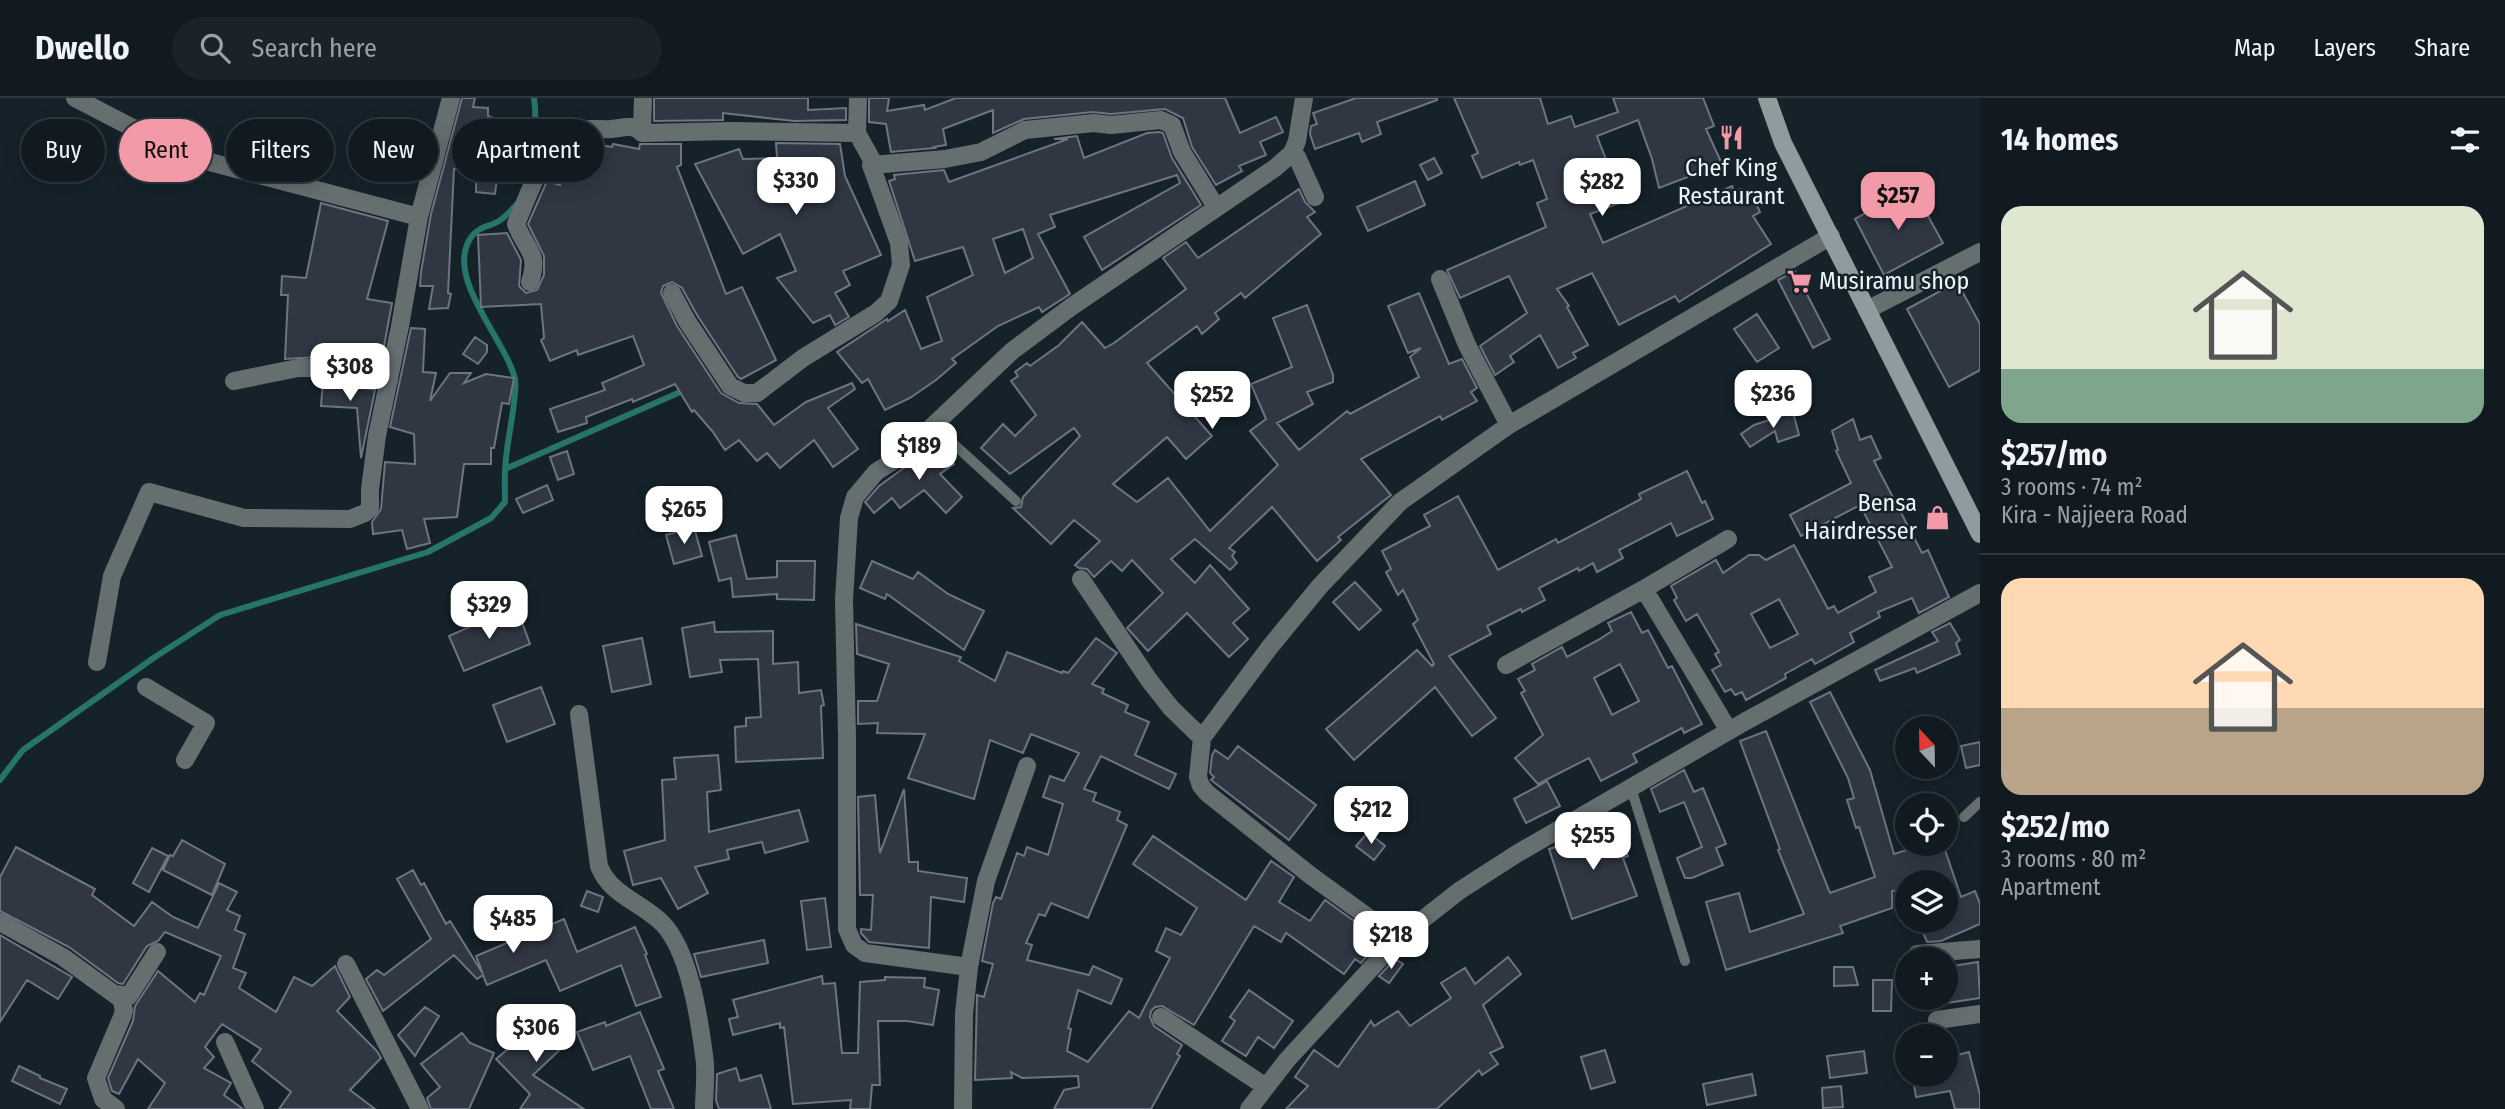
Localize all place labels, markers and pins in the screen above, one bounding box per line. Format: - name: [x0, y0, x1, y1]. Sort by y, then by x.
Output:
- restaurant icon: Chef King Restaurant: [1717, 123, 1745, 151]
- place label: Chef King Restaurant: [1678, 154, 1784, 210]
- pin: $330: [755, 158, 837, 217]
- pin: $282: [1561, 158, 1643, 218]
- pin: $257: [1857, 172, 1939, 232]
- supermarket icon: Musiramu shop: [1785, 267, 1813, 295]
- place label: Musiramu shop: [1819, 267, 1969, 295]
- pin: $308: [309, 344, 391, 403]
- pin: $236: [1732, 370, 1814, 430]
- pin: $252: [1171, 372, 1253, 431]
- pin: $189: [878, 422, 960, 482]
- pin: $265: [643, 486, 725, 546]
- place label: Bensa Hairdresser: [1804, 489, 1918, 545]
- shop icon: Bensa Hairdresser: [1923, 503, 1951, 531]
- pin: $329: [448, 582, 530, 641]
- pin: $212: [1330, 786, 1412, 846]
- pin: $255: [1552, 812, 1634, 872]
- pin: $485: [472, 896, 554, 955]
- pin: $218: [1350, 912, 1432, 971]
- pin: $306: [495, 1004, 577, 1064]

